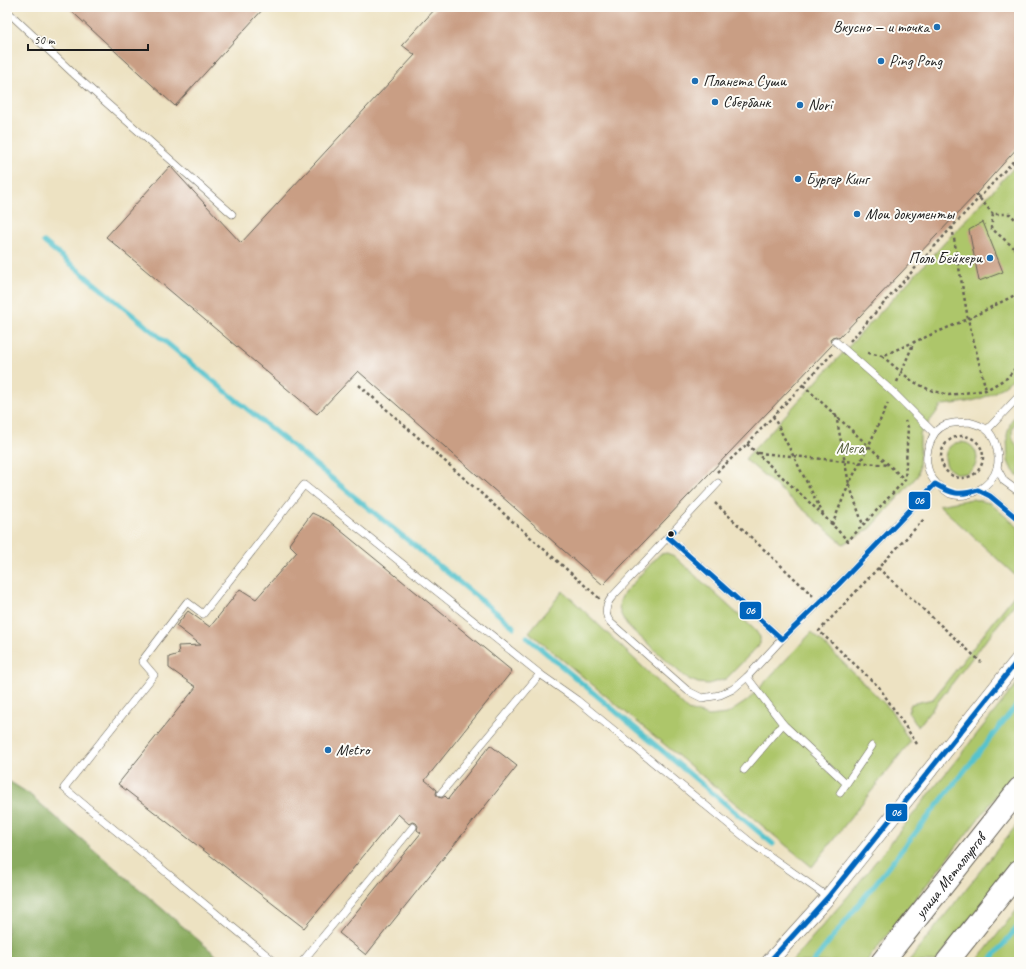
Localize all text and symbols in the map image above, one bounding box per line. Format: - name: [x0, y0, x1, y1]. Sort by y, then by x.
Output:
- place label: Вкусно — и точка: [833, 17, 930, 37]
- marker: Вкусно — и точка: [932, 22, 942, 32]
- scale bar: [28, 26, 148, 52]
- text: 50 m: [34, 32, 56, 48]
- place label: Ping Pong: [889, 51, 943, 71]
- marker: Ping Pong: [876, 56, 886, 66]
- place label: Планета Суши: [703, 71, 787, 91]
- marker: Планета Суши: [690, 76, 700, 86]
- place label: Сбербанк: [723, 92, 772, 112]
- place label: Nori: [808, 95, 834, 115]
- marker: Сбербанк: [710, 97, 720, 107]
- marker: Nori: [795, 100, 805, 110]
- place label: Бургер Кинг: [806, 169, 871, 189]
- marker: Бургер Кинг: [793, 174, 803, 184]
- place label: Мои документы: [865, 204, 955, 224]
- marker: Мои документы: [852, 209, 862, 219]
- place label: Поль Бейкери: [909, 248, 983, 268]
- marker: Поль Бейкери: [985, 253, 995, 263]
- park label: Мега: [836, 438, 865, 458]
- line badge: 06: [908, 491, 931, 510]
- text: 06: [914, 493, 925, 507]
- unlabelled marker: [666, 529, 676, 539]
- line badge: 06: [739, 601, 762, 620]
- text: 06: [745, 603, 756, 617]
- place label: Metro: [336, 740, 372, 760]
- marker: Metro: [323, 745, 333, 755]
- line badge: 06: [885, 803, 908, 822]
- text: 06: [891, 805, 902, 819]
- street label: улица Металлургов: [910, 827, 992, 923]

